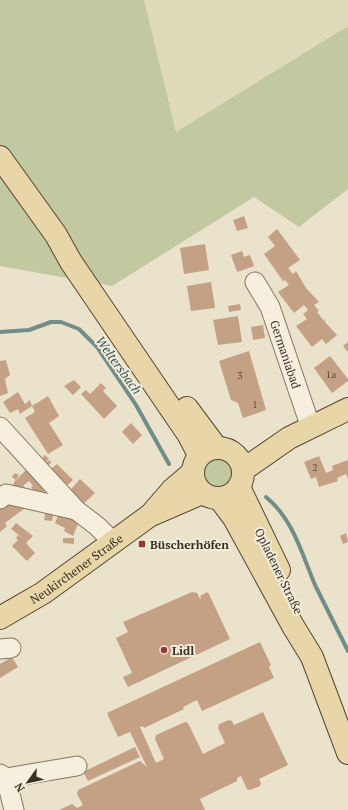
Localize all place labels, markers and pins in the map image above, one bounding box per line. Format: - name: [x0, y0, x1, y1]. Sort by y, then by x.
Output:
- place label: Büscherhöfen: [150, 537, 229, 552]
- marker: Büscherhöfen: [137, 539, 147, 549]
- place label: Lidl: [172, 643, 194, 658]
- marker: Lidl: [159, 645, 169, 655]

